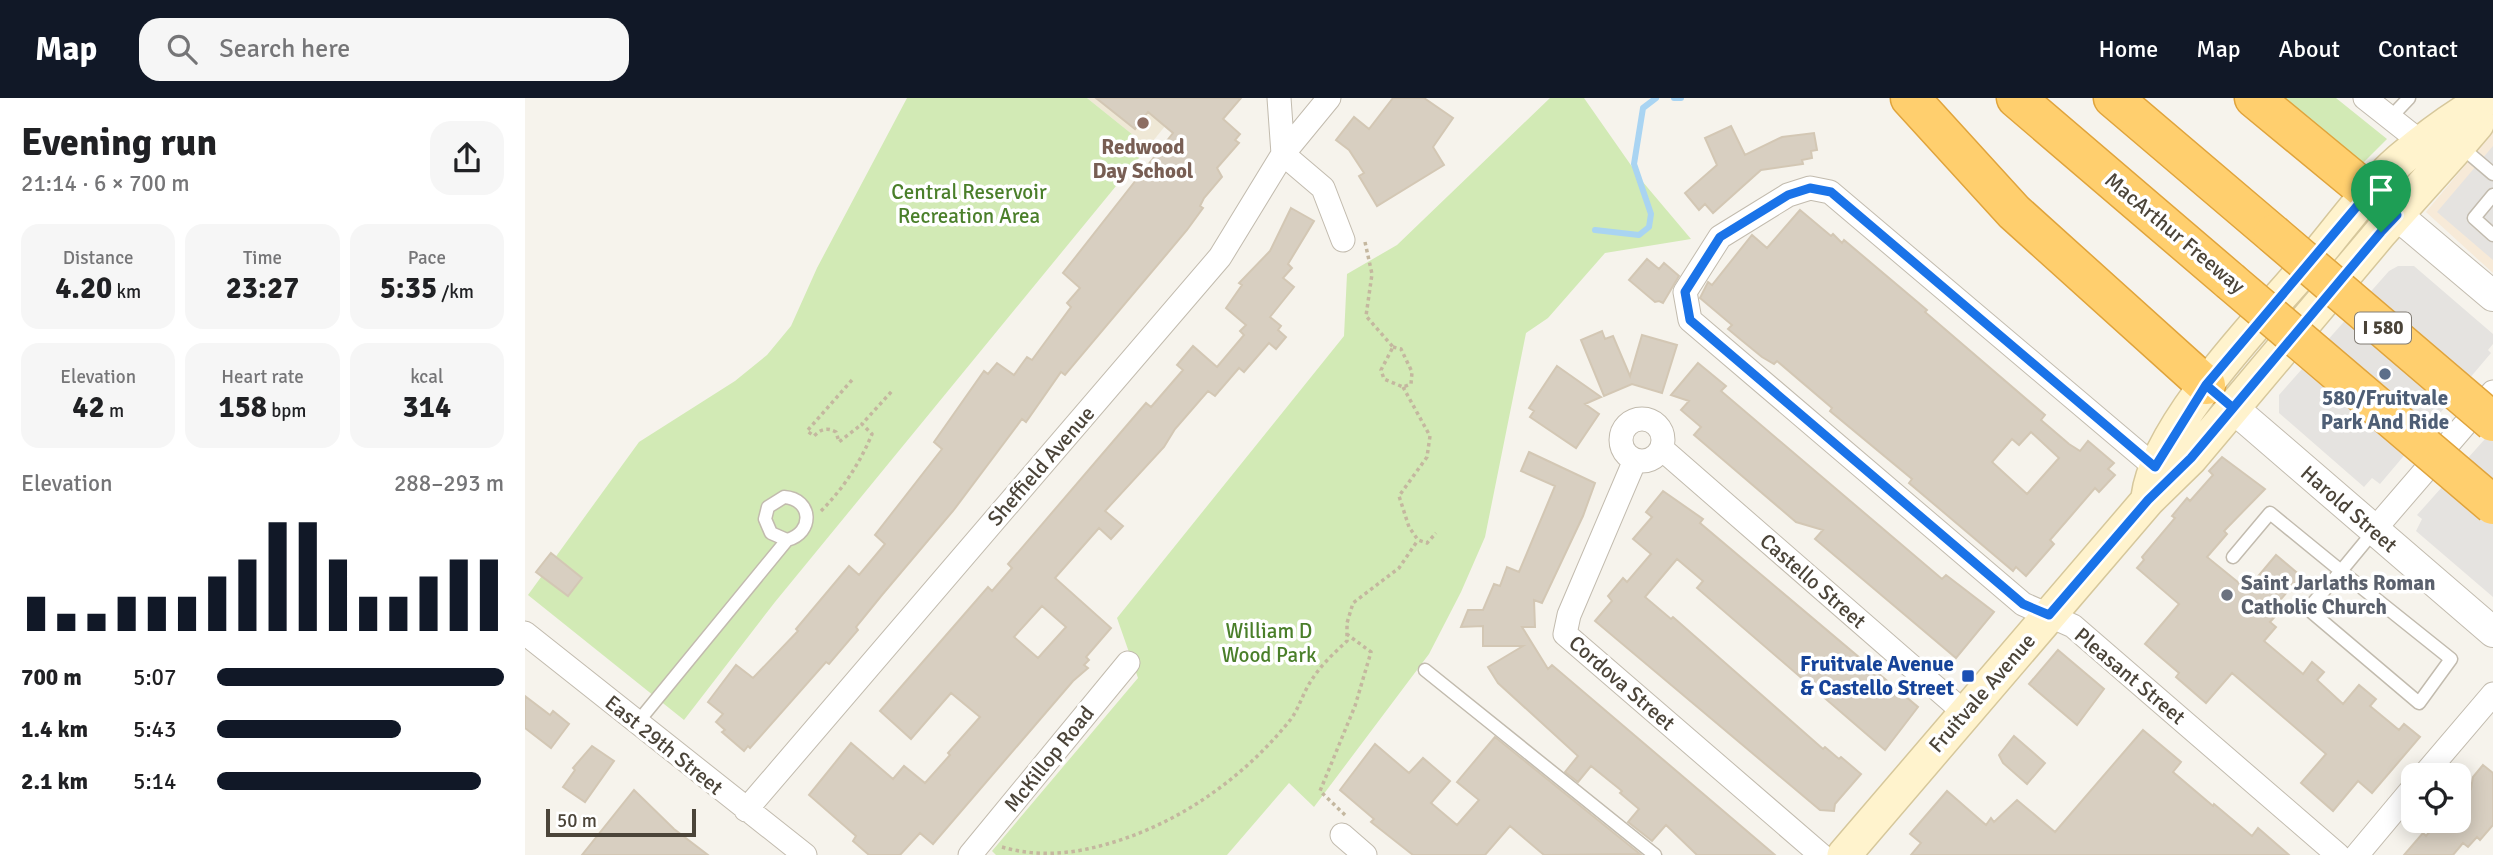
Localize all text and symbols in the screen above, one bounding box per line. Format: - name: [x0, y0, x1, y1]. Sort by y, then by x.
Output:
- search box: [139, 18, 629, 81]
- text: Map: [35, 29, 97, 70]
- icon: search: [163, 30, 201, 68]
- text: Search here: [219, 33, 350, 65]
- text: Home: [2098, 34, 2158, 64]
- text: Map: [2196, 34, 2241, 64]
- text: About: [2279, 34, 2340, 64]
- text: Contact: [2378, 34, 2458, 64]
- marker: Redwood Day School: [1135, 115, 1151, 131]
- text: Evening run: [21, 119, 217, 166]
- button: share: [430, 121, 504, 195]
- place label: Redwood Day School: [1093, 134, 1194, 184]
- pin: [2351, 160, 2411, 232]
- street label: MacArthur Freeway: [2100, 167, 2250, 299]
- text: 21:14 · 6 × 700 m: [21, 169, 190, 198]
- icon: arrive: [2362, 171, 2400, 209]
- park label: Central Reservoir Recreation Area: [891, 179, 1047, 229]
- text: Distance: [63, 246, 134, 270]
- text: Time: [243, 246, 282, 270]
- text: Pace: [408, 246, 446, 270]
- text: 4.20: [55, 270, 112, 307]
- text: 23:27: [226, 270, 299, 307]
- text: 5:35: [380, 270, 437, 307]
- text: km: [112, 280, 141, 304]
- text: /km: [437, 280, 474, 304]
- road number: I 580: [2355, 312, 2411, 344]
- text: Elevation: [60, 365, 136, 389]
- text: Heart rate: [221, 365, 304, 389]
- text: kcal: [410, 365, 443, 389]
- marker: 580/Fruitvale Park And Ride: [2377, 366, 2393, 382]
- place label: 580/Fruitvale Park And Ride: [2321, 385, 2449, 435]
- text: 42: [72, 389, 105, 426]
- text: 158: [218, 389, 267, 426]
- text: 314: [403, 389, 451, 426]
- text: m: [105, 399, 124, 423]
- text: bpm: [267, 399, 307, 423]
- street label: Sheffield Avenue: [982, 401, 1100, 531]
- street label: Harold Street: [2295, 460, 2403, 558]
- text: Elevation: [21, 469, 113, 498]
- text: 288–293 m: [394, 469, 504, 498]
- street label: Castello Street: [1755, 528, 1871, 634]
- place label: Saint Jarlaths Roman Catholic Church: [2241, 570, 2436, 620]
- marker: Saint Jarlaths Roman Catholic Church: [2219, 587, 2235, 603]
- park label: William D Wood Park: [1222, 618, 1317, 668]
- street label: Pleasant Street: [2069, 622, 2191, 730]
- street label: Fruitvale Avenue: [1923, 628, 2041, 758]
- street label: Cordova Street: [1564, 630, 1680, 736]
- place label: Fruitvale Avenue & Castello Street: [1800, 651, 1954, 701]
- text: 700 m: [21, 663, 82, 692]
- text: 5:07: [133, 663, 176, 692]
- marker: Fruitvale Avenue & Castello Street: [1960, 668, 1976, 684]
- street label: East 29th Street: [600, 689, 728, 801]
- street label: McKillop Road: [998, 701, 1100, 817]
- text: 1.4 km: [21, 715, 88, 744]
- text: 5:43: [133, 715, 176, 744]
- map controls: [2401, 763, 2471, 833]
- button: locate: [2401, 763, 2471, 833]
- text: 2.1 km: [21, 767, 88, 796]
- text: 5:14: [133, 767, 176, 796]
- scale bar: [546, 806, 697, 838]
- text: 50 m: [557, 809, 597, 833]

